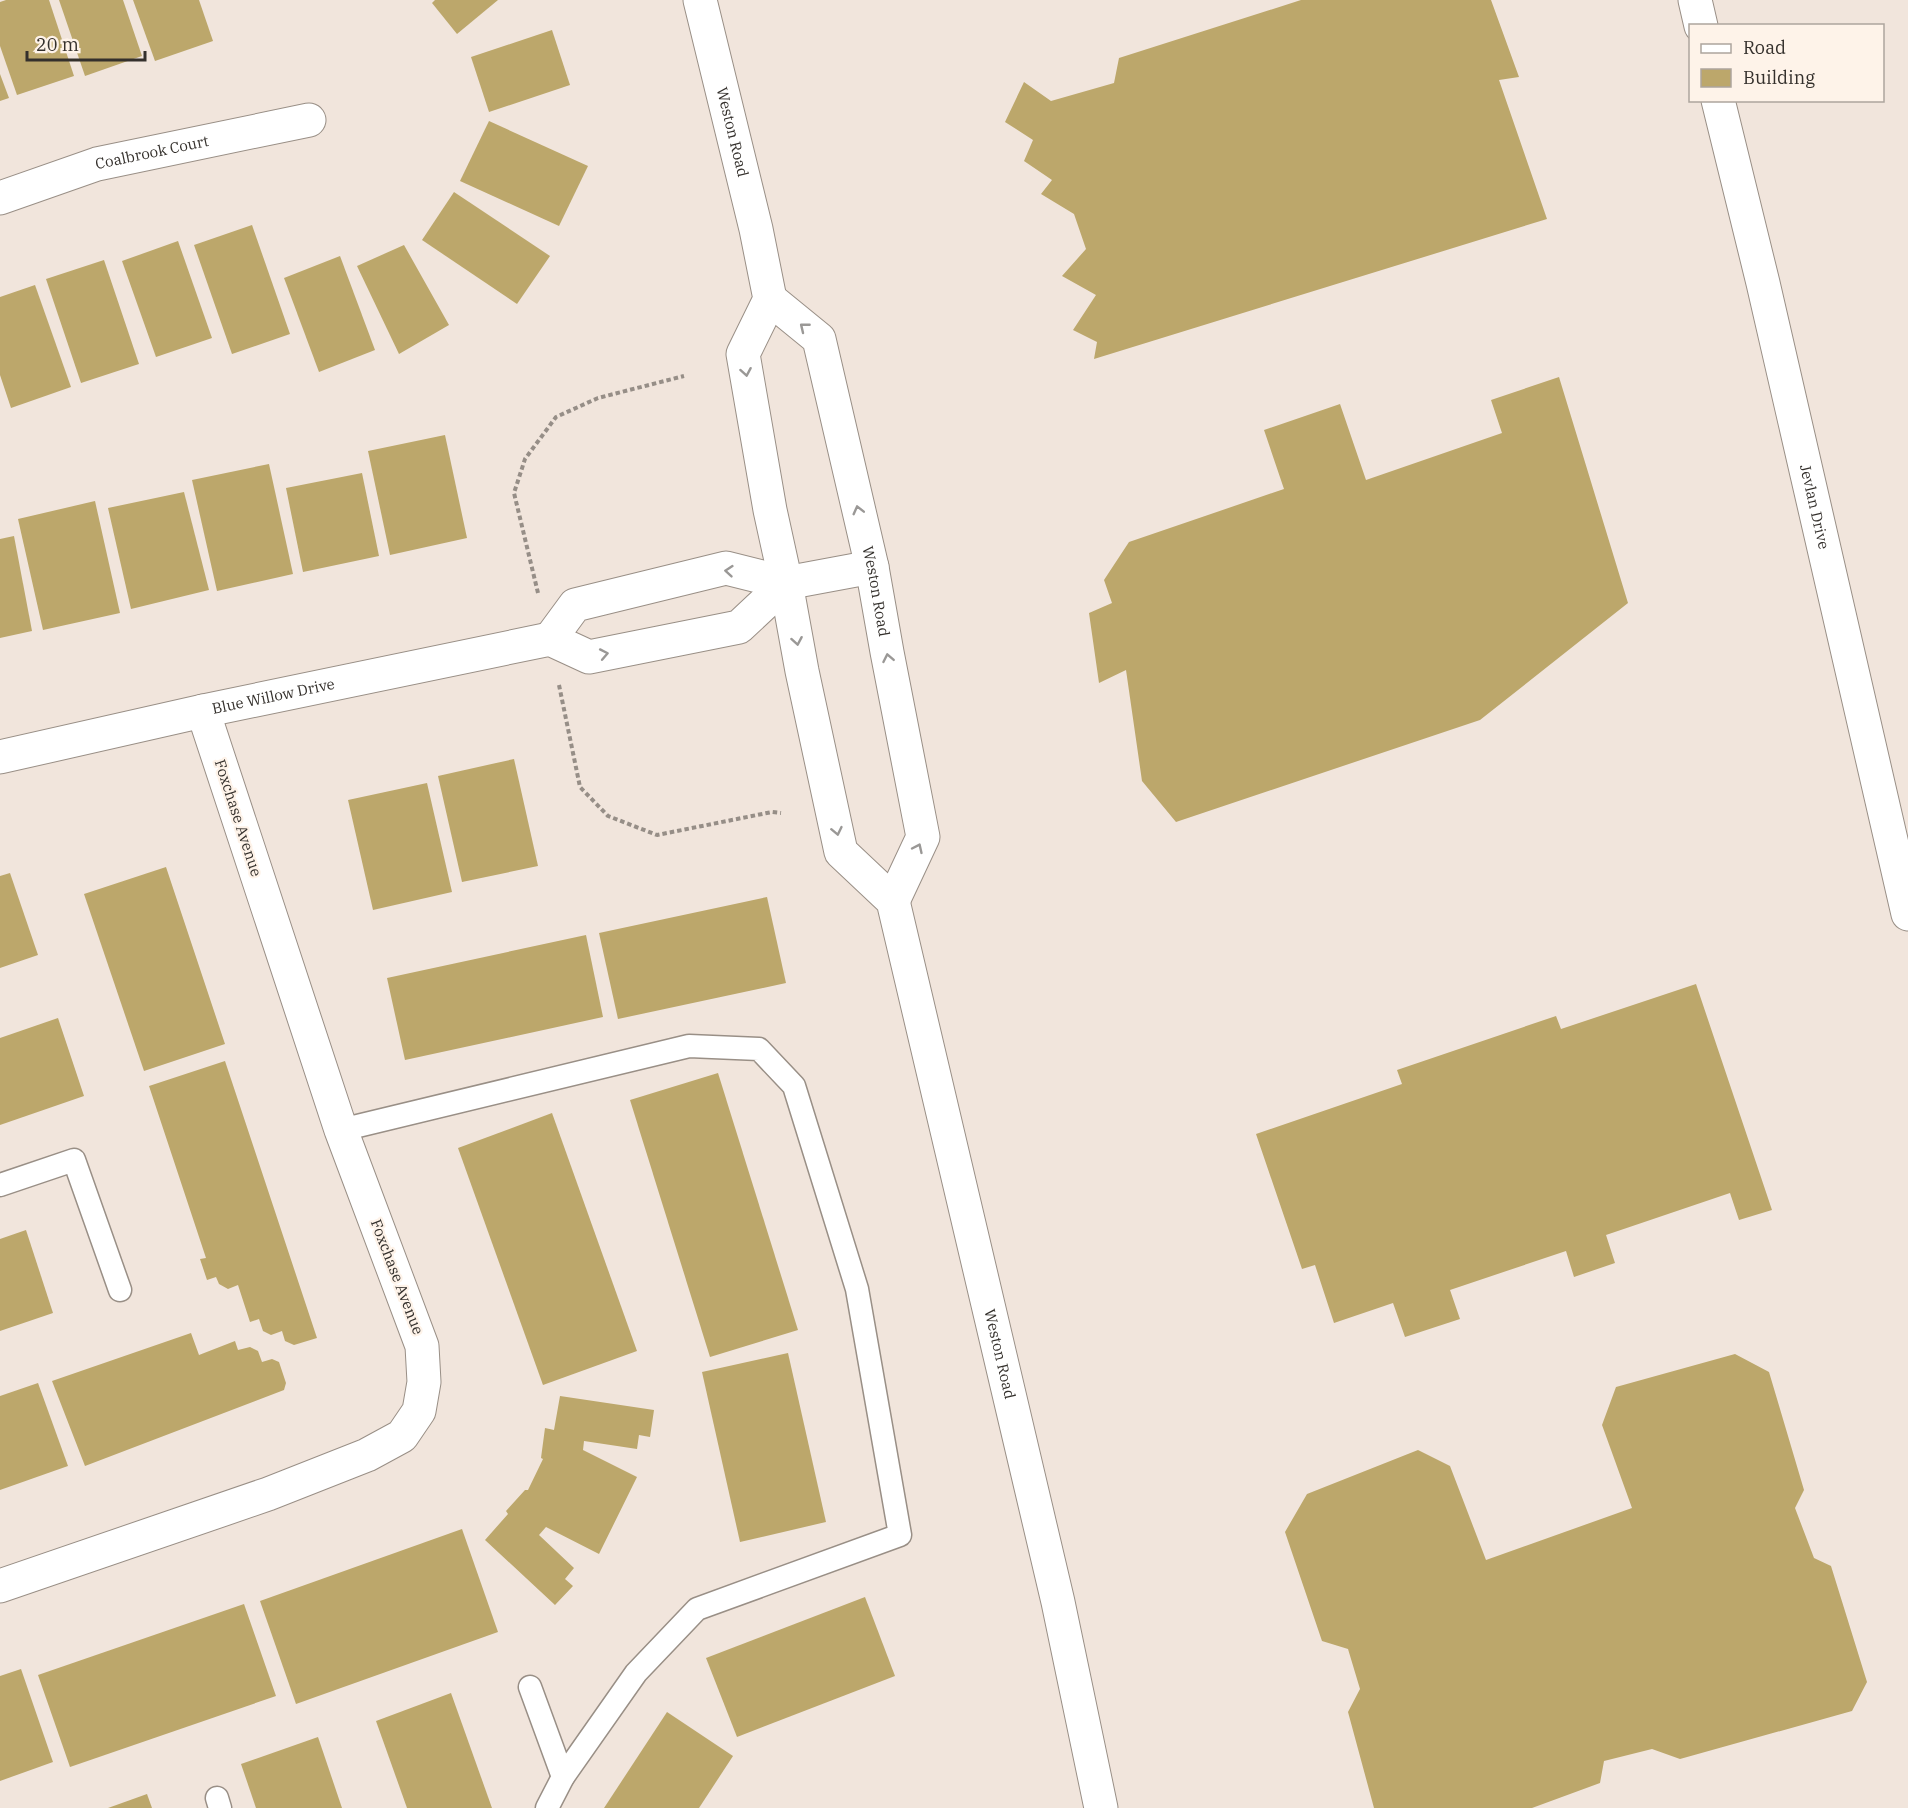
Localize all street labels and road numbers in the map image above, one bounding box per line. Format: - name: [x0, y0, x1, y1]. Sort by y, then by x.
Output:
- street label: Weston Road: [713, 85, 753, 179]
- street label: Coalbrook Court: [94, 131, 210, 173]
- street label: Jevlan Drive: [1796, 462, 1834, 551]
- street label: Weston Road: [858, 544, 894, 638]
- street label: Blue Willow Drive: [210, 674, 336, 718]
- street label: Foxchase Avenue: [211, 757, 266, 879]
- street label: Foxchase Avenue: [367, 1216, 428, 1337]
- street label: Weston Road: [980, 1307, 1020, 1401]

